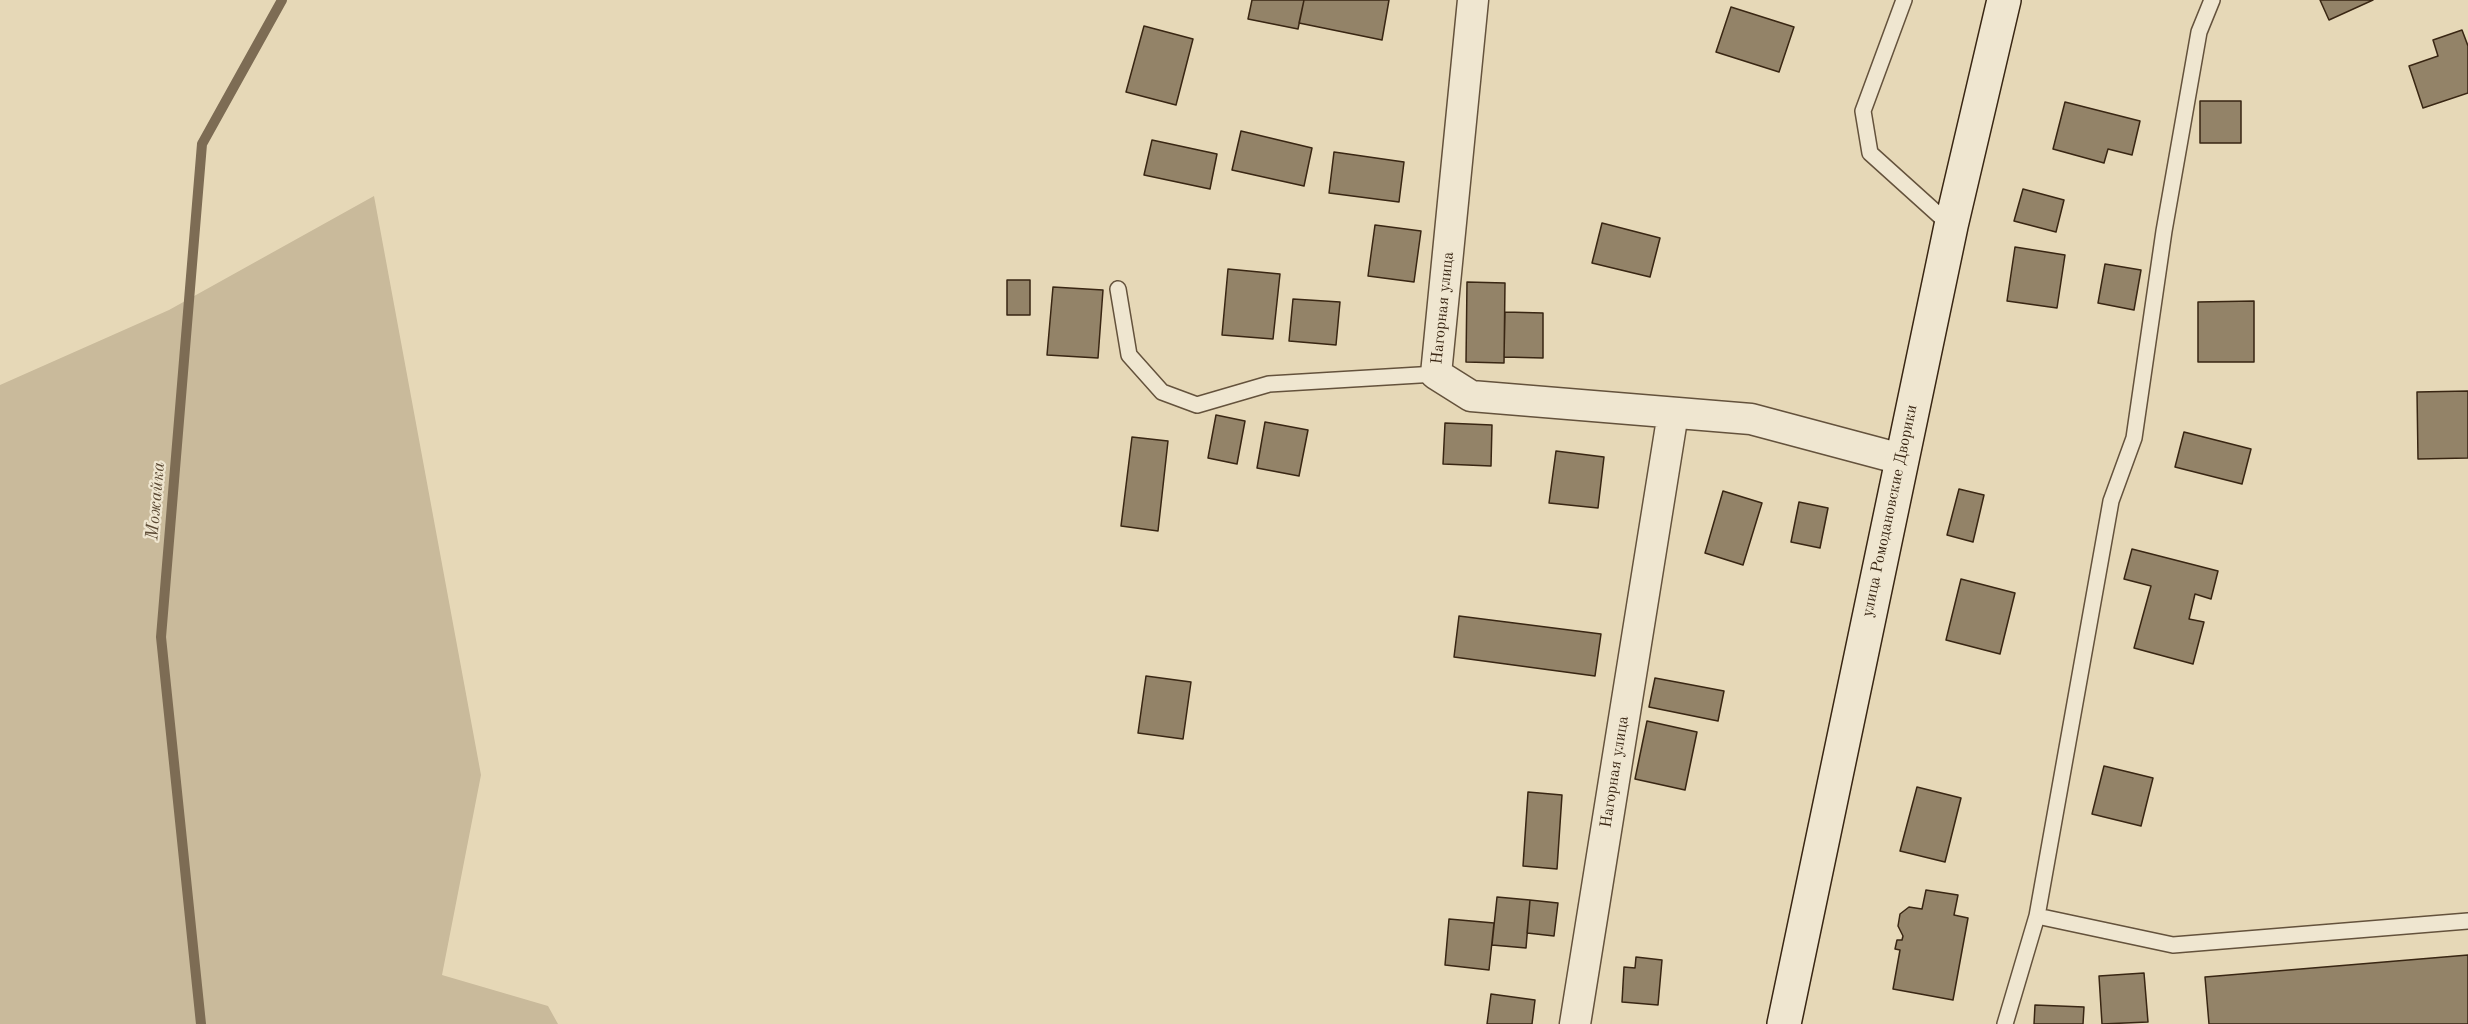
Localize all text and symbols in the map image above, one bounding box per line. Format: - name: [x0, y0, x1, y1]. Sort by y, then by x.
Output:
- street label: Нагорная улица: [1428, 251, 1458, 365]
- street label: улица Ромодановские Дворики: [1858, 403, 1922, 619]
- water label: Можайка: [142, 461, 170, 541]
- street label: Нагорная улица: [1597, 715, 1633, 829]

